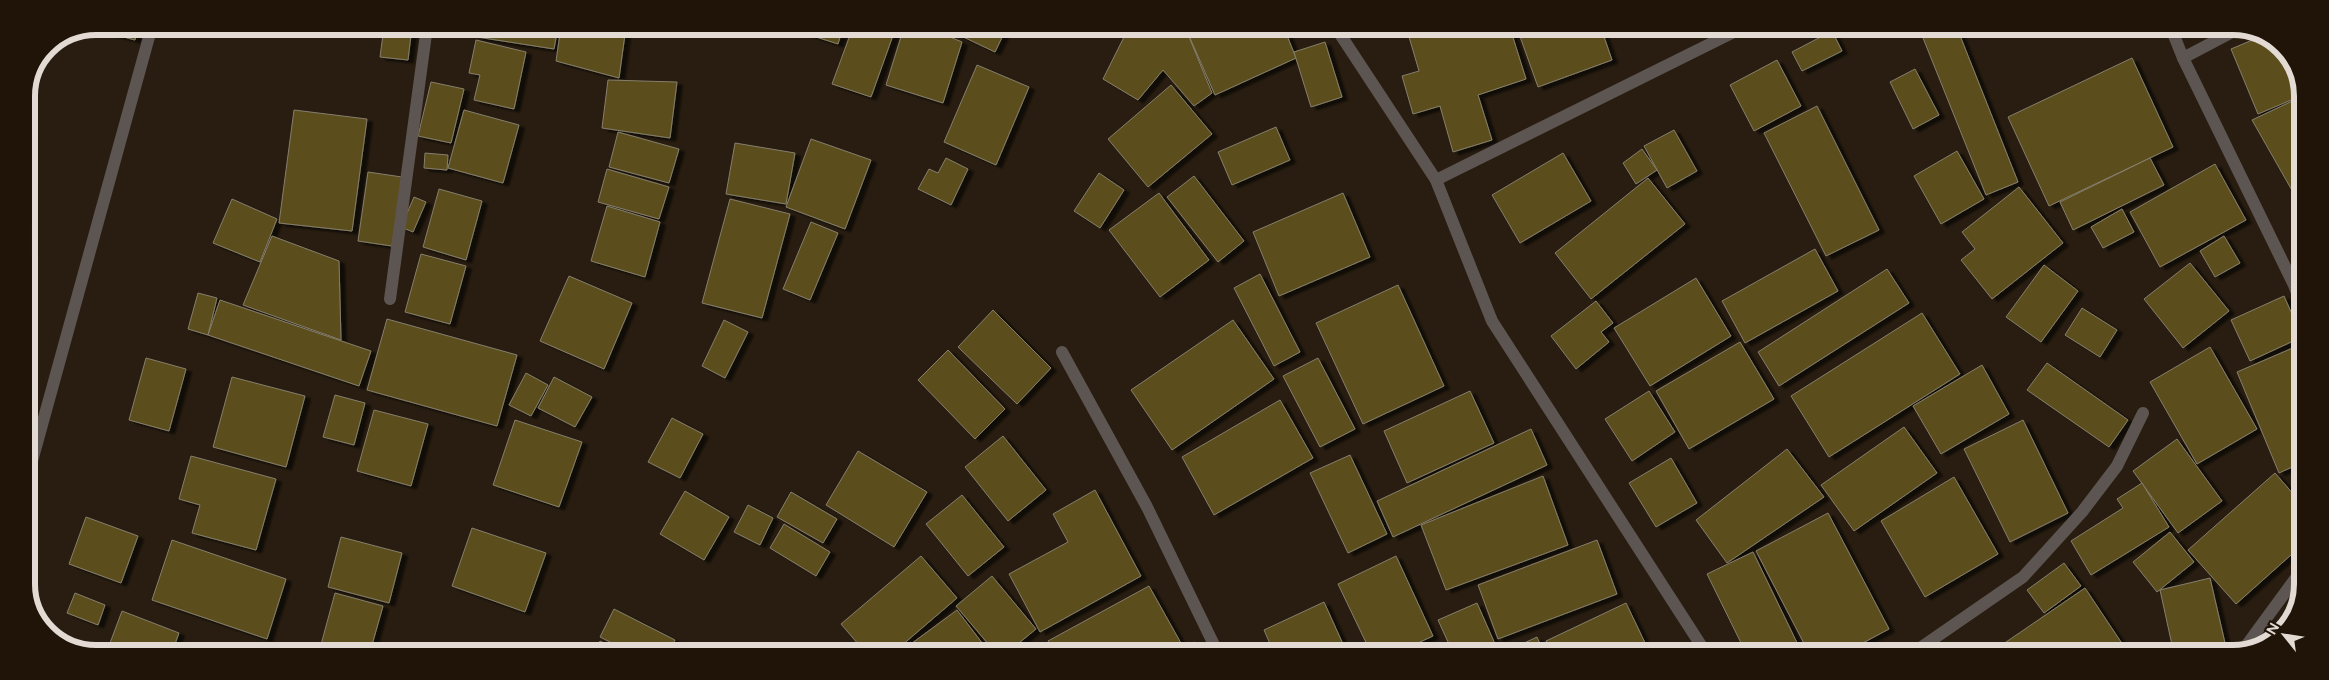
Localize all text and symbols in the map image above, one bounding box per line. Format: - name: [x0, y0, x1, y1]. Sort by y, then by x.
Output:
- north arrow: [2259, 610, 2309, 660]
- text: N: [2263, 620, 2283, 638]

